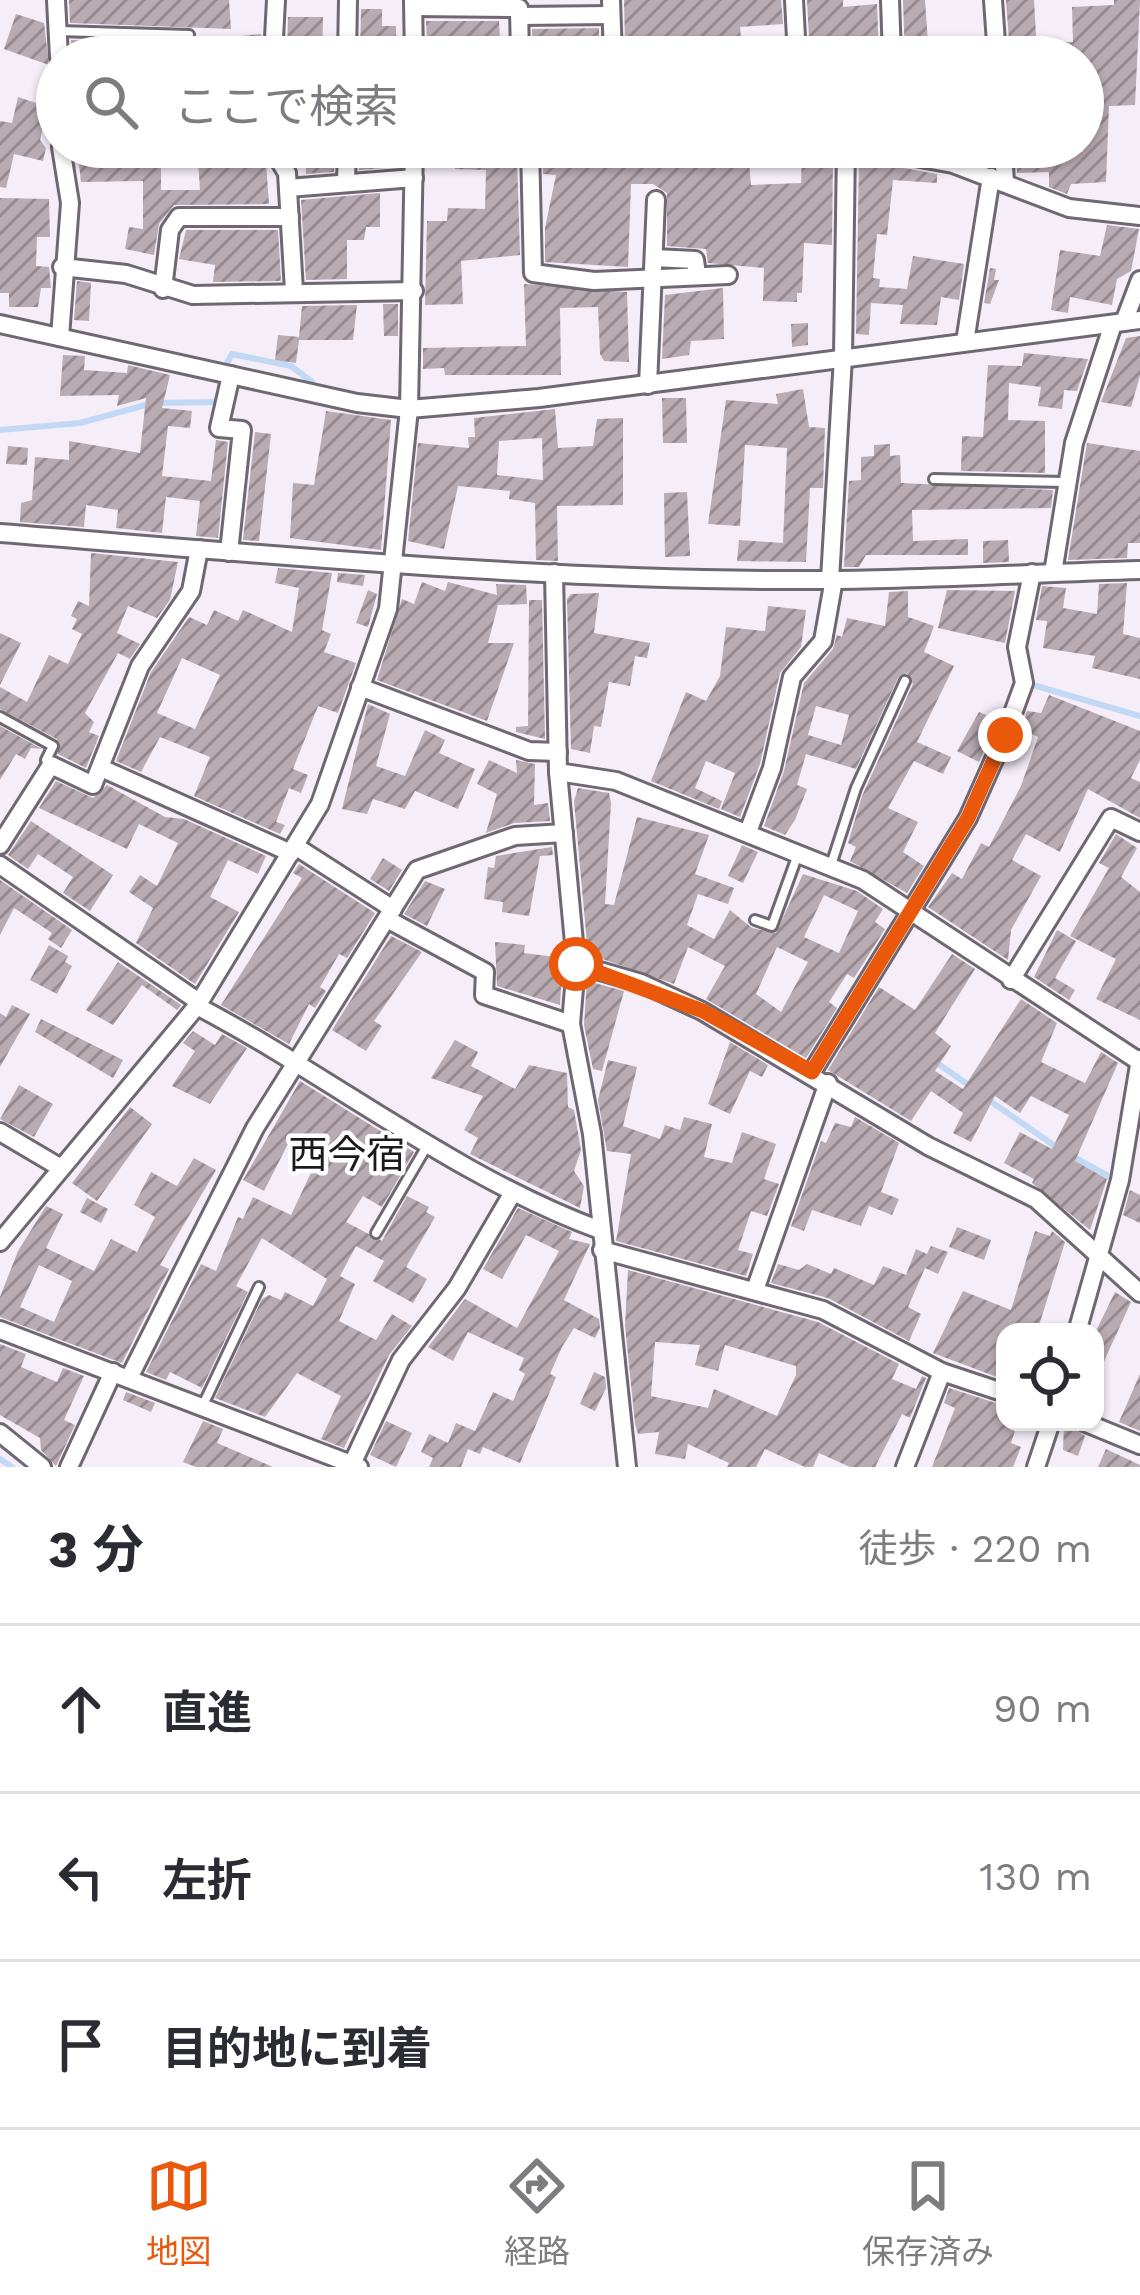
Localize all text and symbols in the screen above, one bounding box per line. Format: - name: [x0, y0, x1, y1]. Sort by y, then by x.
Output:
- search box: [36, 36, 1104, 168]
- icon: search: [78, 69, 144, 135]
- text: ここで検索: [174, 80, 399, 133]
- route end: [978, 708, 1032, 762]
- route start: [549, 937, 603, 991]
- district label: 西今宿: [288, 1132, 406, 1177]
- map controls: [996, 1323, 1104, 1431]
- button: locate: [996, 1323, 1104, 1431]
- text: 3 分: [48, 1520, 144, 1579]
- text: 徒歩 · 220 m: [858, 1526, 1092, 1571]
- icon: ahead: [48, 1676, 114, 1742]
- text: 直進: [162, 1686, 252, 1739]
- text: 90 m: [993, 1686, 1092, 1731]
- icon: left: [48, 1844, 114, 1910]
- text: 左折: [162, 1854, 252, 1907]
- text: 130 m: [979, 1854, 1092, 1899]
- icon: arrive: [48, 2012, 114, 2078]
- text: 目的地に到着: [162, 2022, 432, 2075]
- tab: 地図: [146, 2153, 212, 2273]
- tab: 経路: [504, 2153, 570, 2273]
- tab: 保存済み: [862, 2153, 994, 2273]

